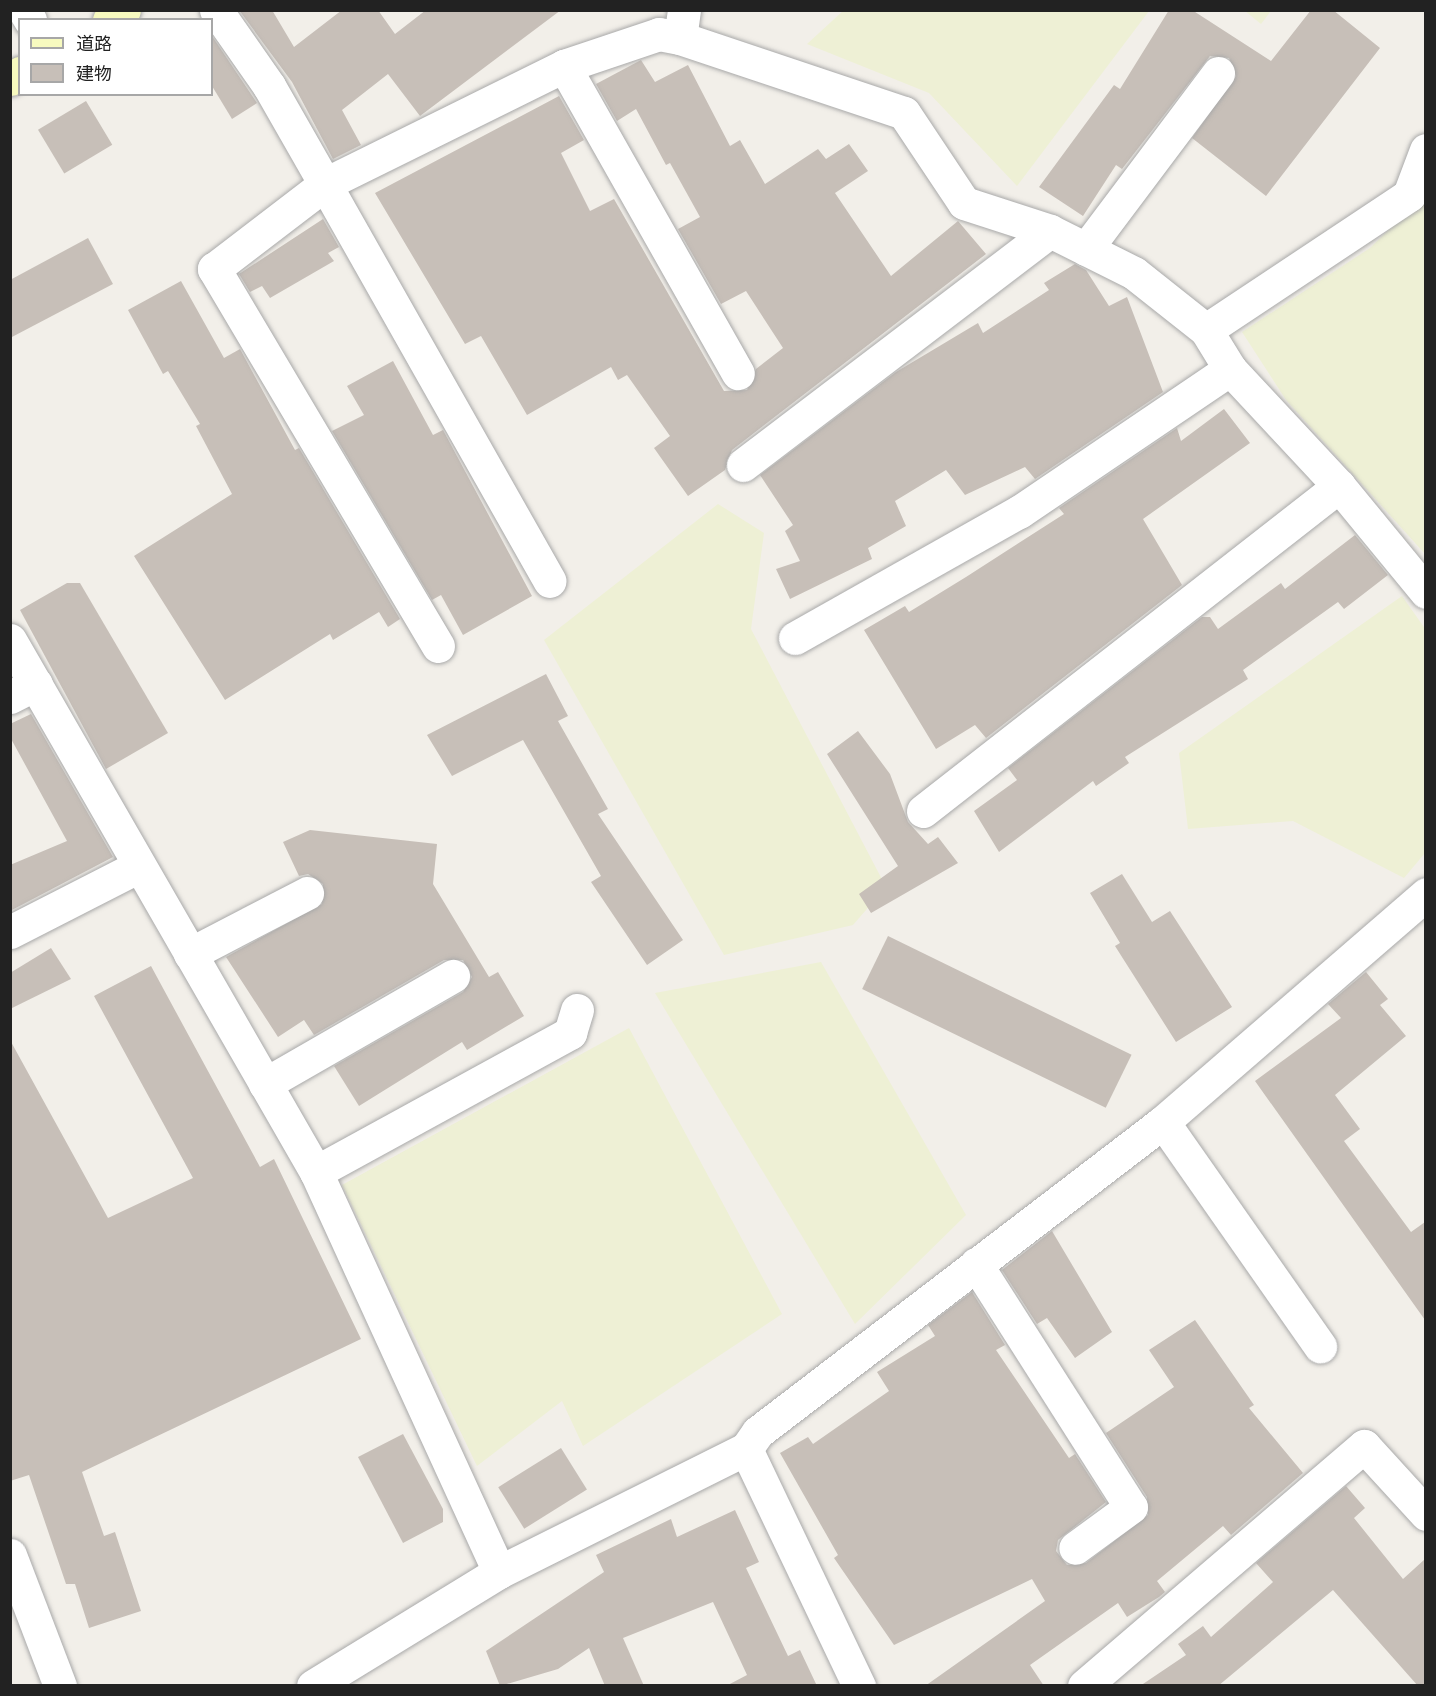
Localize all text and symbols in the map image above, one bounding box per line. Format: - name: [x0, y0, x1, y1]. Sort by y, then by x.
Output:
- legend: [18, 18, 213, 96]
- text: 道路: [76, 34, 112, 57]
- text: 建物: [76, 64, 112, 87]

